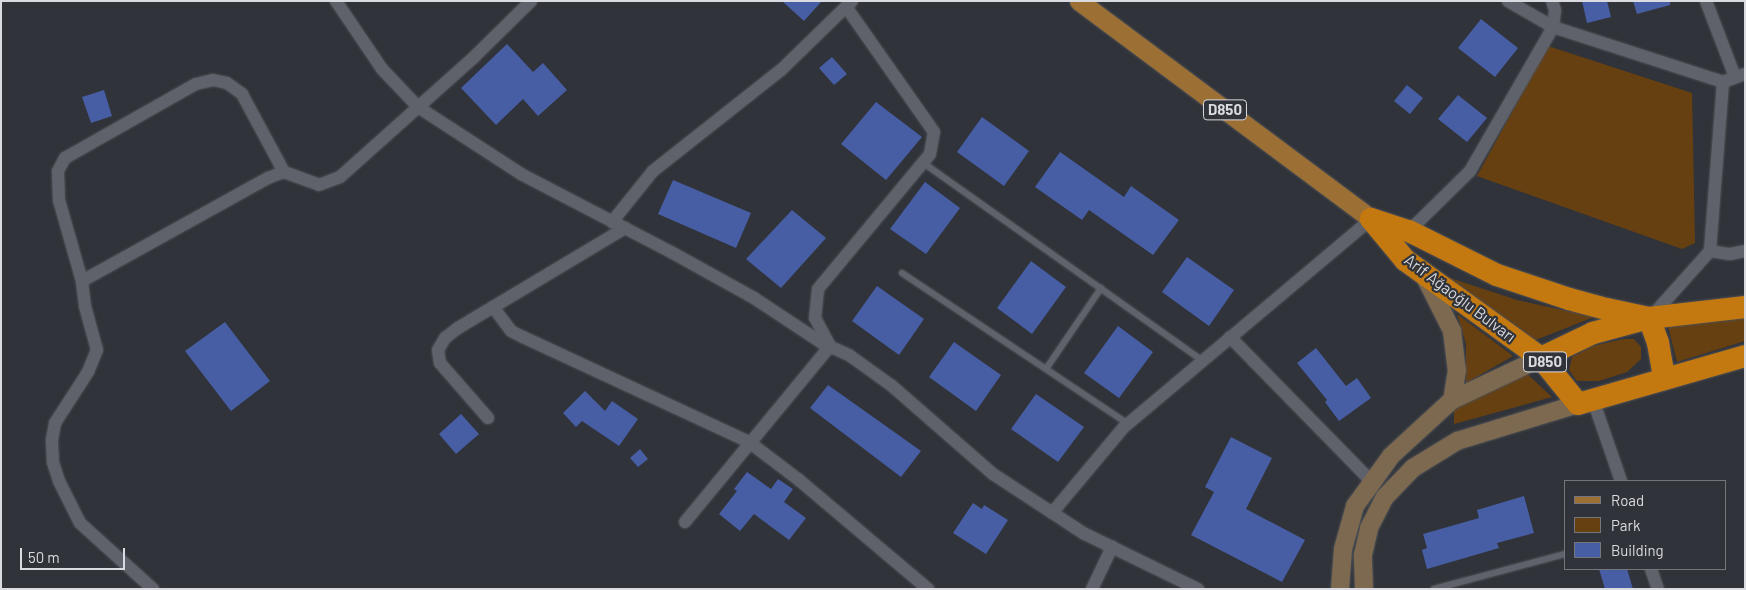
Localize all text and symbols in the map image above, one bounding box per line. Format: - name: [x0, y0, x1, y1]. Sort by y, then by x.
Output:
- road number: D850: [1202, 98, 1248, 122]
- street label: Arif Ağaoğlu Bulvarı: [1401, 250, 1519, 346]
- road number: D850: [1522, 350, 1568, 374]
- legend: [1564, 480, 1726, 570]
- text: Road: [1611, 491, 1644, 509]
- text: Park: [1611, 516, 1640, 534]
- scale bar: [22, 538, 128, 570]
- text: Building: [1611, 541, 1664, 559]
- text: 50 m: [28, 548, 60, 566]

